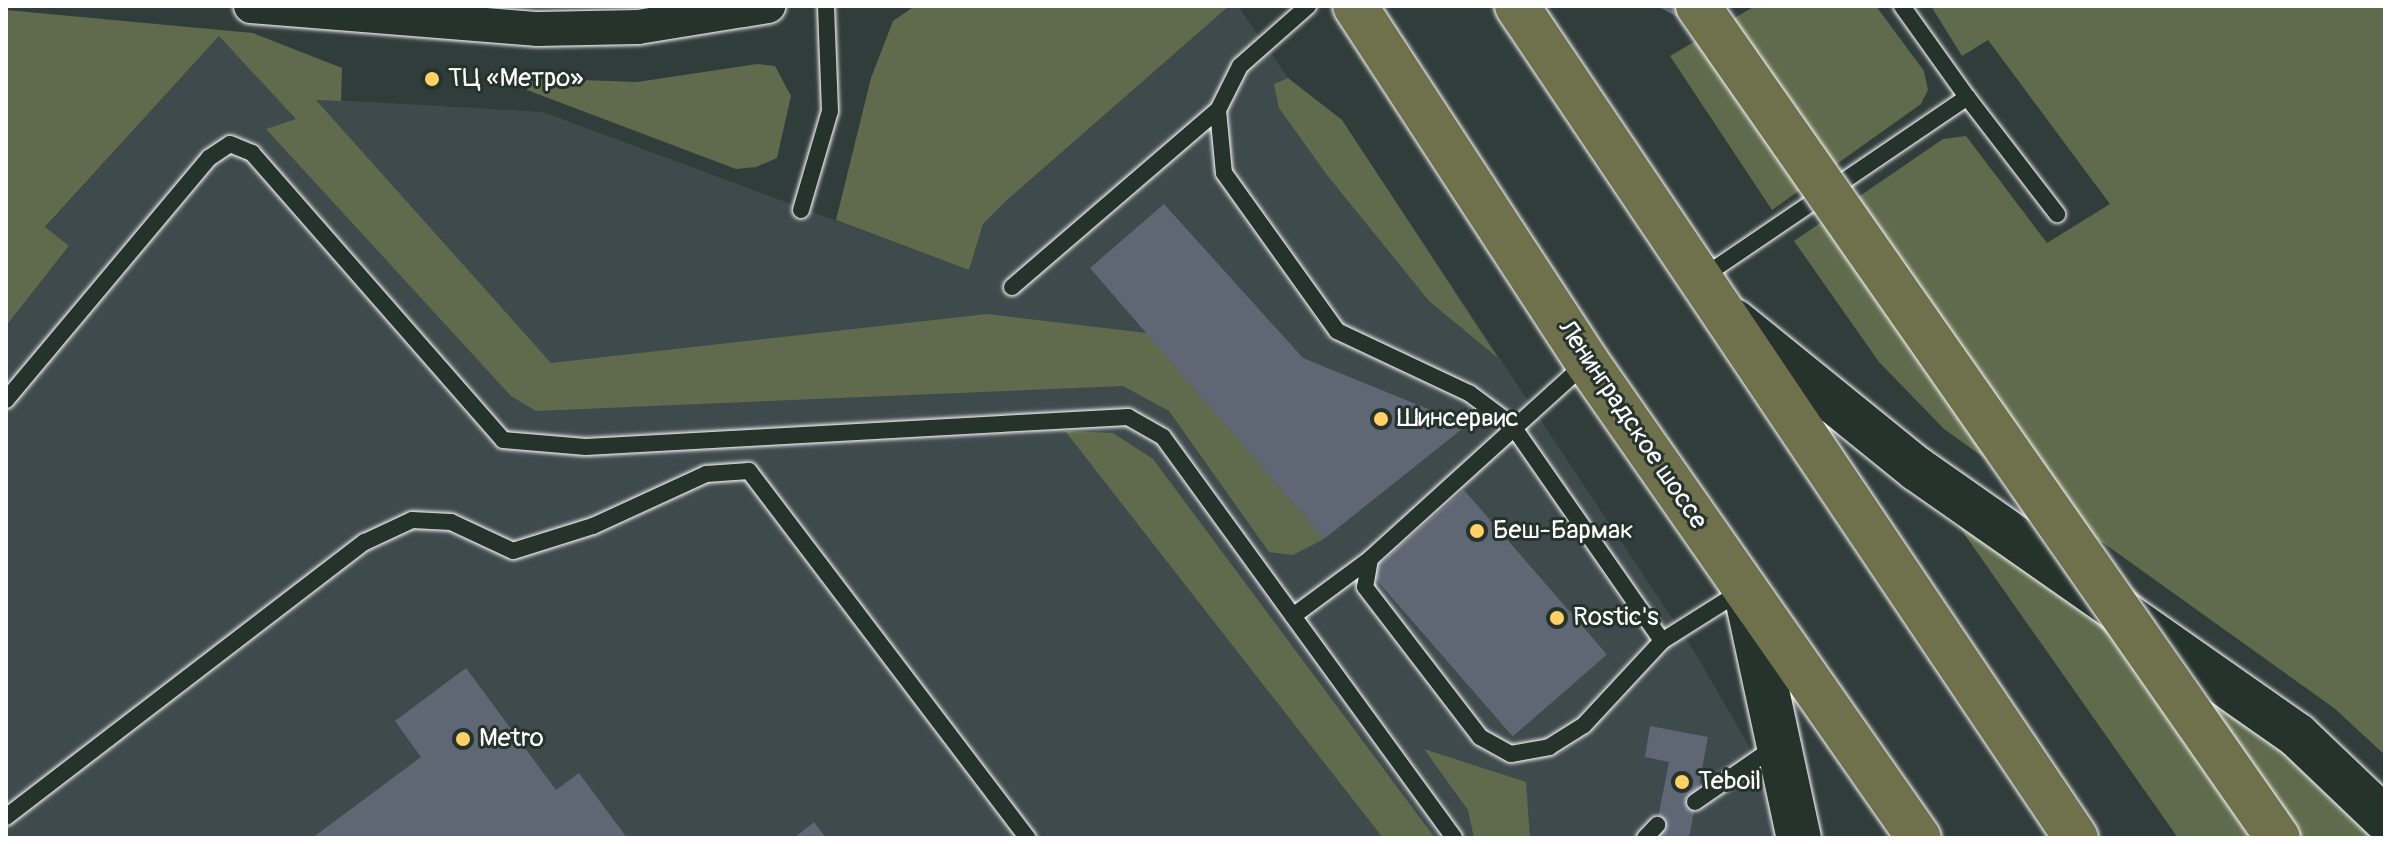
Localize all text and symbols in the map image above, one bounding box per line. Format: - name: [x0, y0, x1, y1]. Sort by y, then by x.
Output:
- place label: ТЦ «Метро»: [448, 63, 583, 95]
- marker: ТЦ «Метро»: [423, 70, 441, 88]
- street label: Ленинградское шоссе: [1550, 315, 1714, 535]
- place label: Шинсервис: [1397, 403, 1519, 435]
- marker: Шинсервис: [1372, 410, 1390, 428]
- place label: Беш-Бармак: [1493, 515, 1634, 547]
- marker: Беш-Бармак: [1468, 522, 1486, 540]
- place label: Rostic's: [1573, 602, 1659, 634]
- marker: Rostic's: [1548, 609, 1566, 627]
- place label: Metro: [479, 723, 544, 755]
- marker: Metro: [454, 730, 472, 748]
- place label: Teboil: [1698, 766, 1761, 798]
- marker: Teboil: [1673, 773, 1691, 791]

